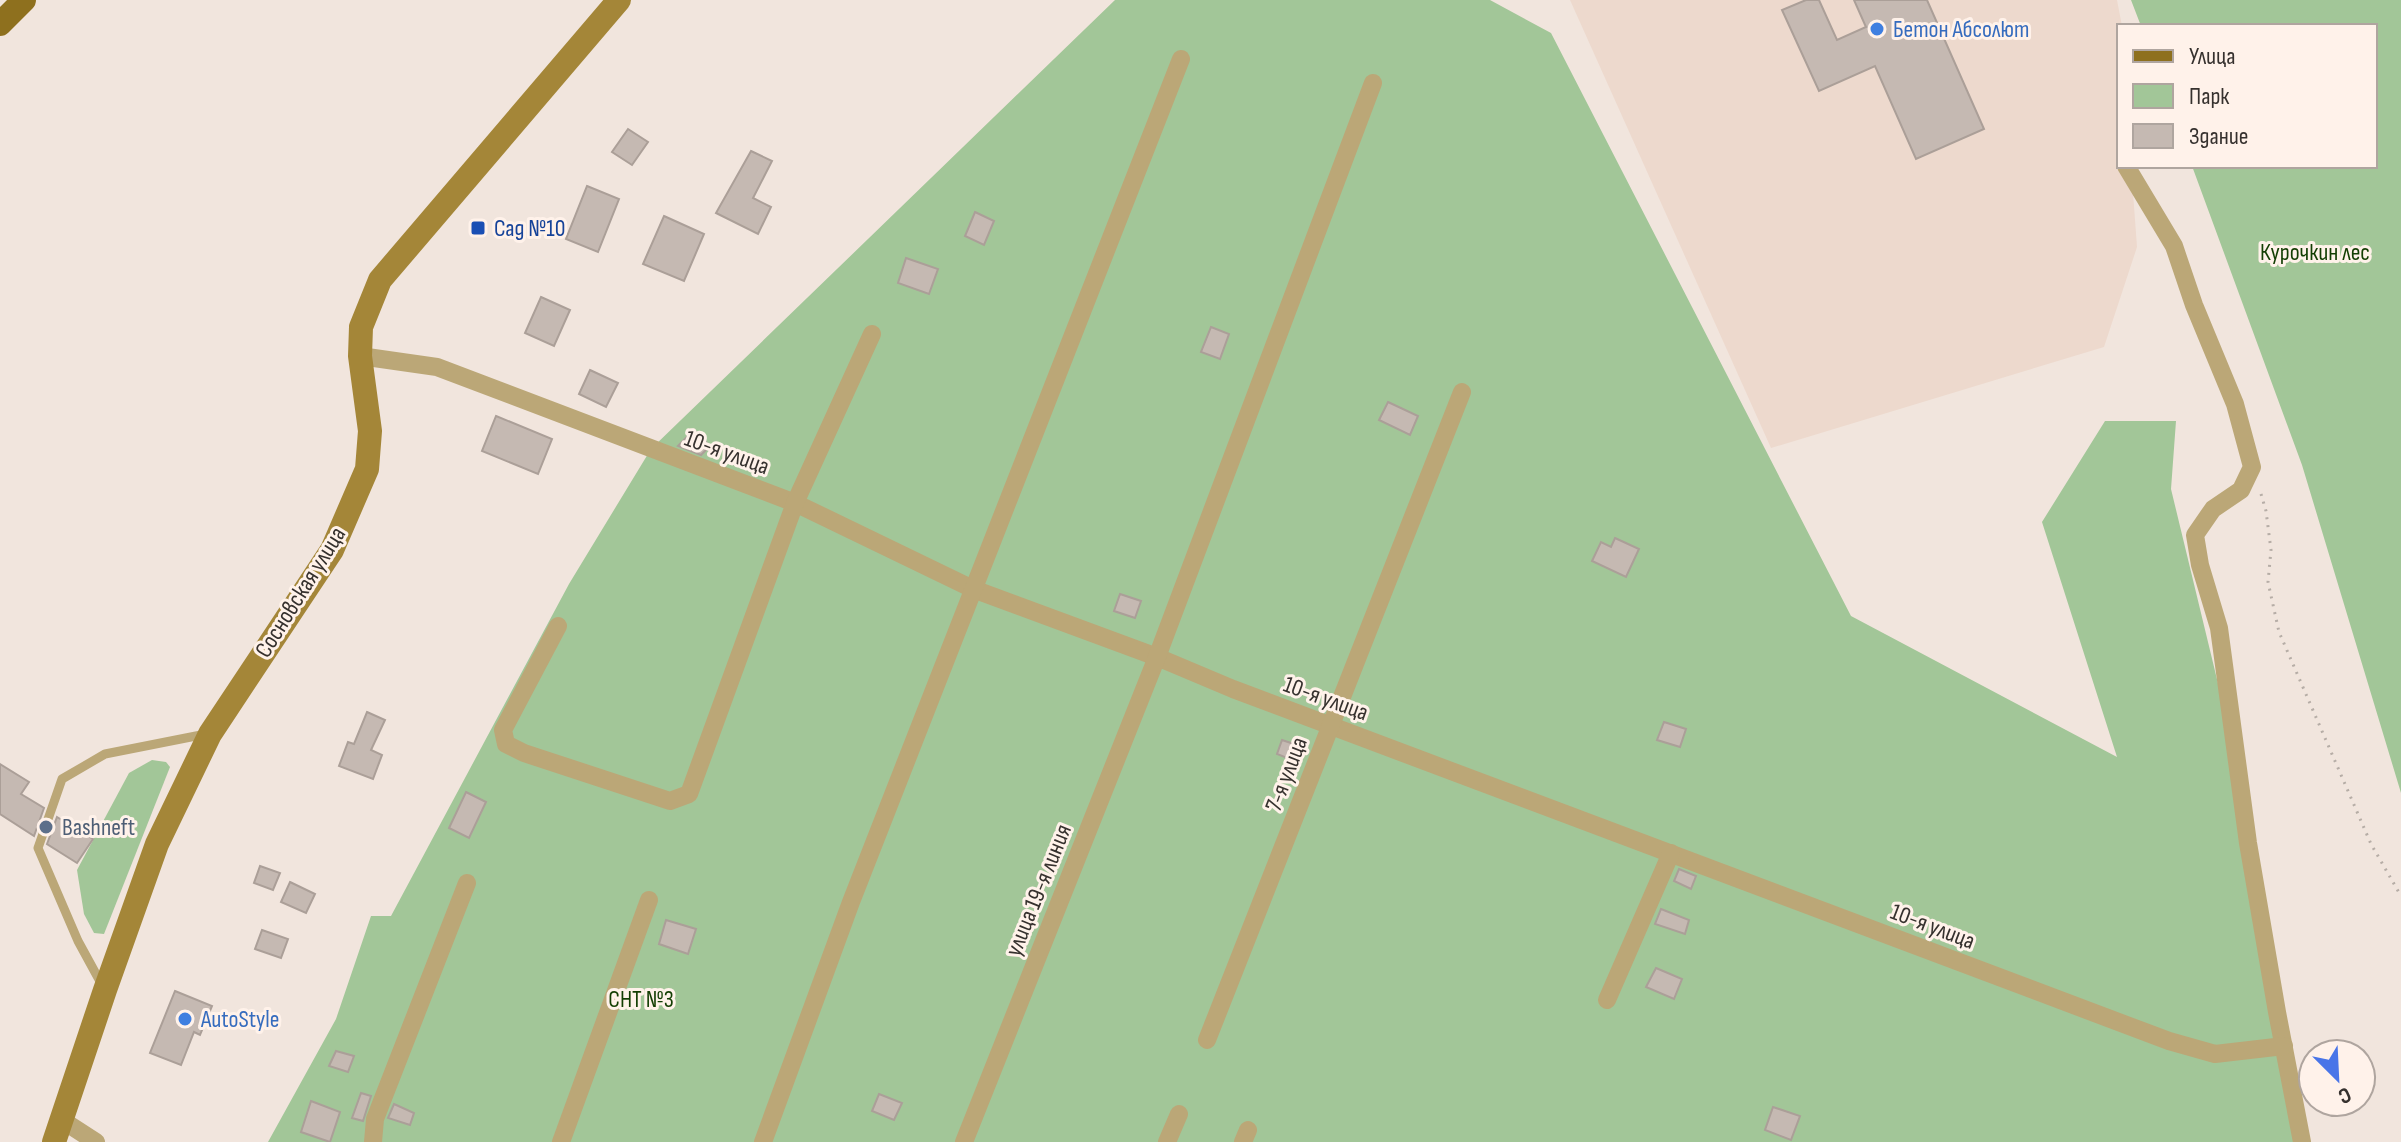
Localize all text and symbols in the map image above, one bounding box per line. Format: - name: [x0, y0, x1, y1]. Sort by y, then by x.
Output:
- place label: Бетон Абсолют: [1893, 15, 2029, 44]
- marker: Бетон Абсолют: [1868, 20, 1886, 38]
- legend: [2117, 24, 2377, 168]
- text: Улица: [2189, 42, 2235, 71]
- text: Парк: [2189, 82, 2230, 111]
- text: Здание: [2189, 122, 2248, 151]
- place label: Сад №10: [494, 214, 565, 243]
- marker: Сад №10: [469, 219, 487, 237]
- park label: Курочкин лес: [2260, 238, 2370, 267]
- street label: 10-я улица: [681, 424, 773, 481]
- street label: Сосновская улица: [249, 522, 352, 663]
- street label: 10-я улица: [1280, 670, 1372, 727]
- street label: 7-я улица: [1259, 733, 1314, 815]
- place label: Bashneft: [62, 813, 135, 842]
- marker: Bashneft: [37, 818, 55, 836]
- street label: улица 19-я линия: [999, 820, 1078, 960]
- street label: 10-я улица: [1887, 897, 1979, 956]
- park label: СНТ №3: [608, 985, 674, 1014]
- place label: AutoStyle: [200, 1005, 279, 1034]
- marker: AutoStyle: [176, 1010, 194, 1028]
- north arrow: [2297, 1038, 2377, 1118]
- text: С: [2334, 1080, 2355, 1110]

